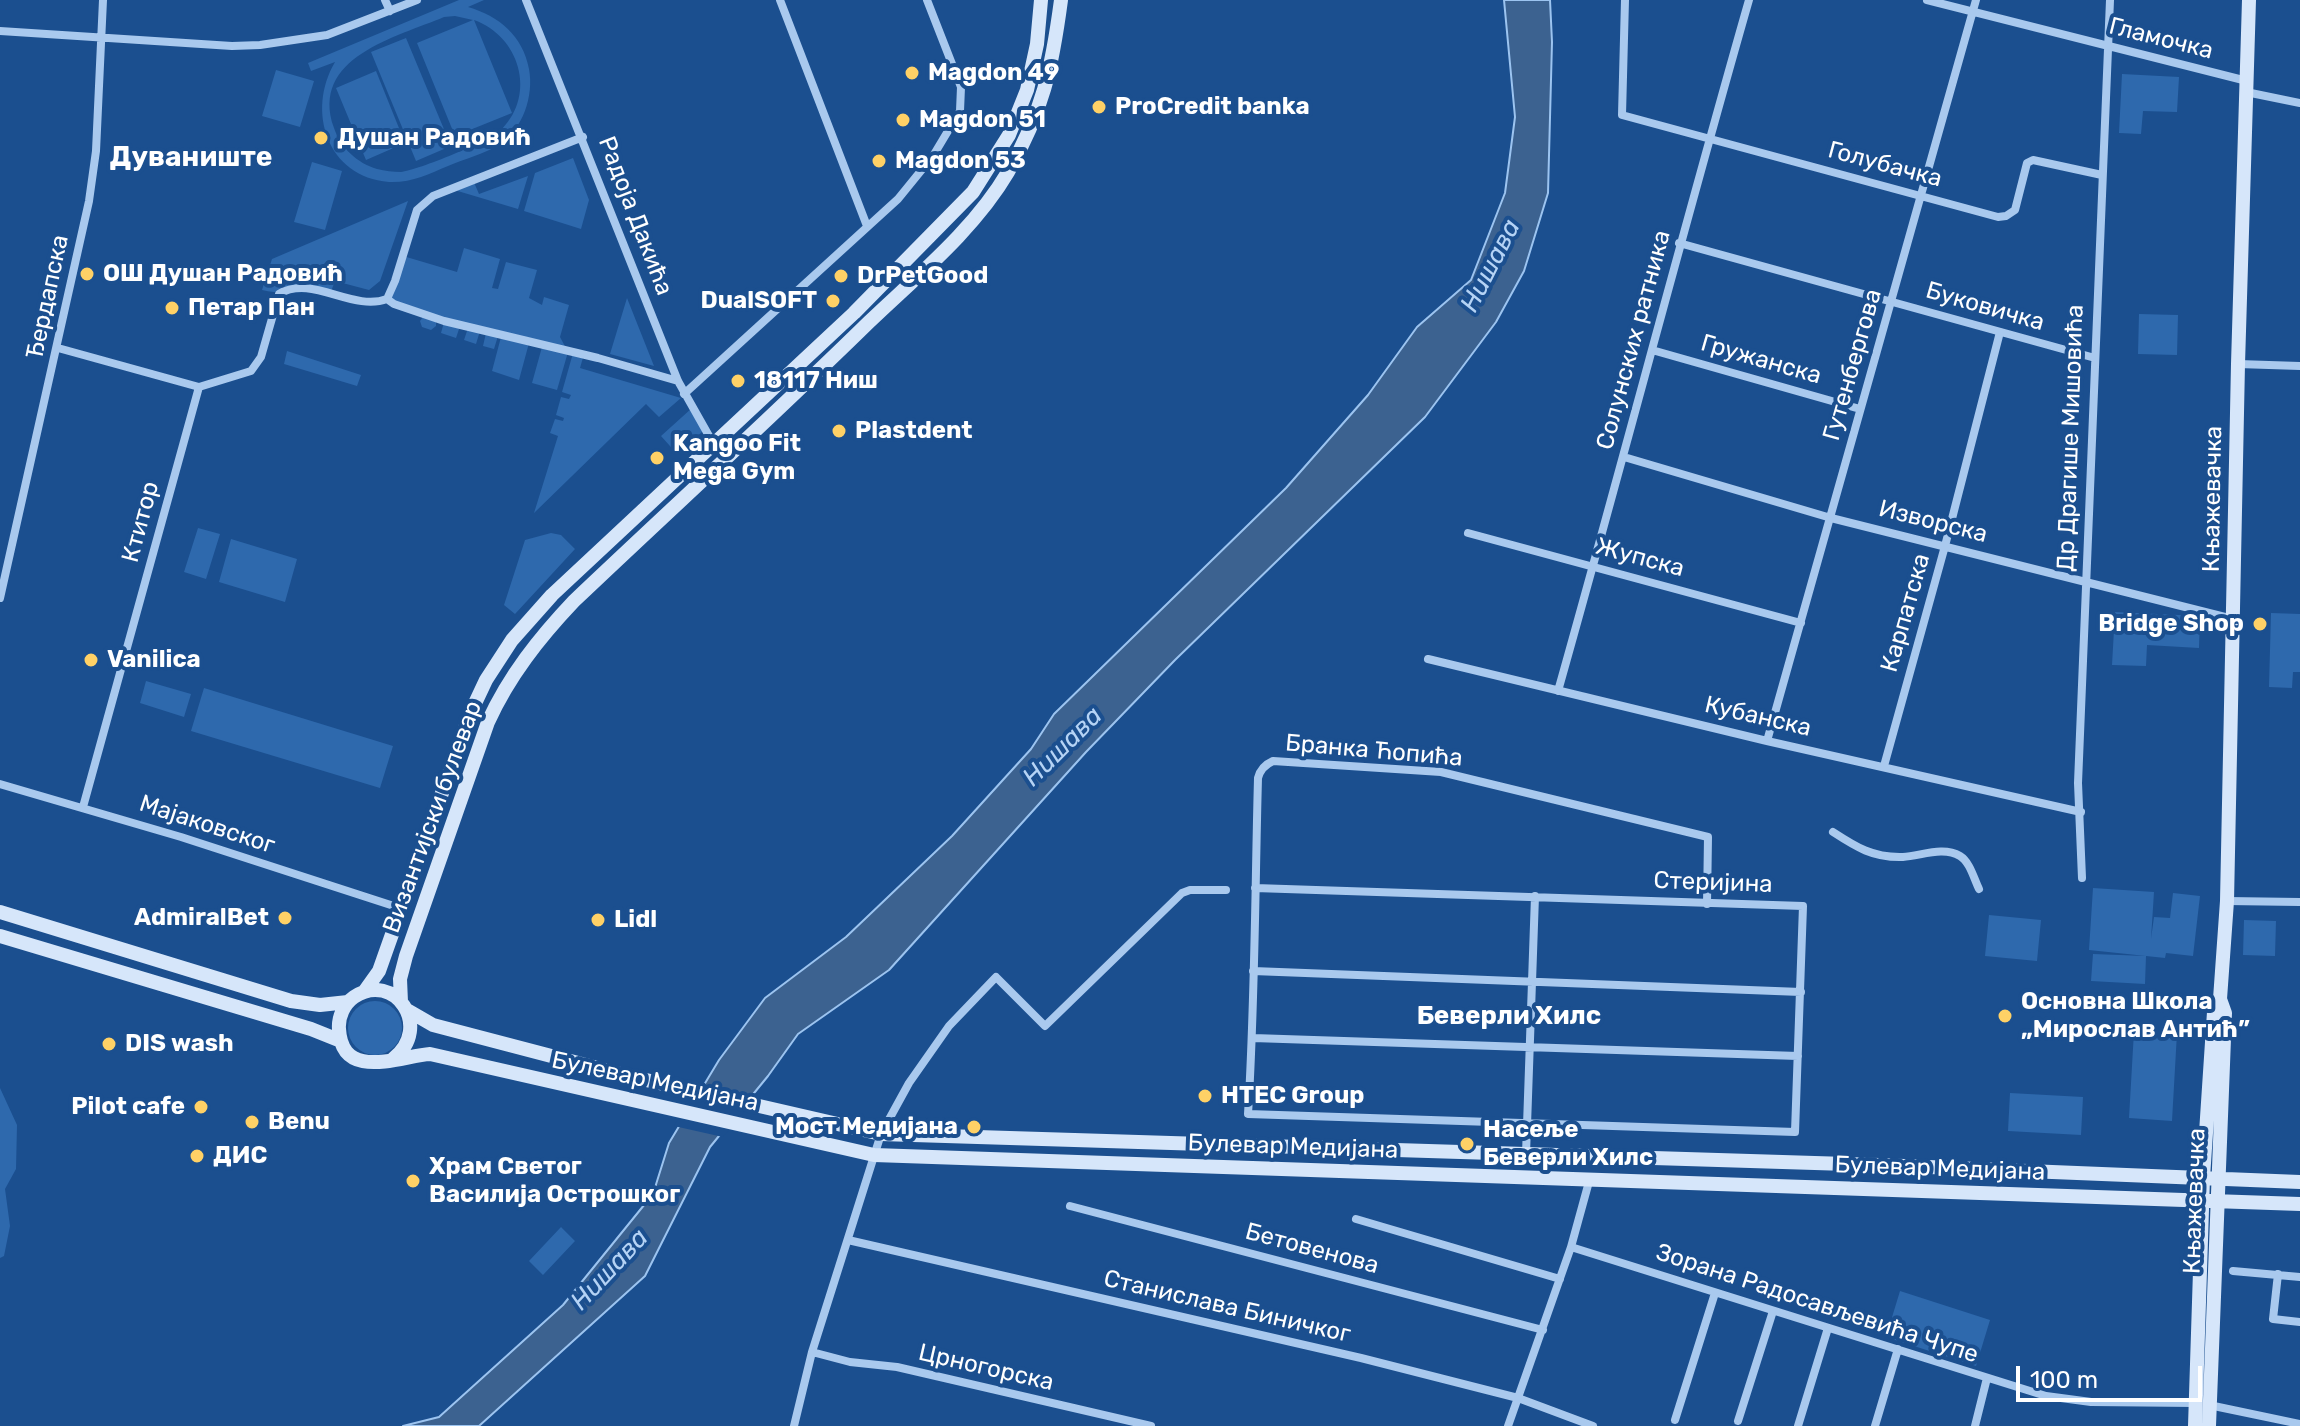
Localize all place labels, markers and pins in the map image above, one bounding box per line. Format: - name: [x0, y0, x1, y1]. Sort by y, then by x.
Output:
- place label: Magdon 49: [928, 59, 1059, 87]
- marker: Magdon 49: [903, 64, 921, 82]
- place label: ProCredit banka: [1115, 93, 1310, 121]
- marker: ProCredit banka: [1090, 98, 1108, 116]
- place label: Magdon 51: [919, 106, 1046, 134]
- marker: Magdon 51: [894, 111, 912, 129]
- place label: Душан Радовић: [337, 124, 531, 152]
- marker: Душан Радовић: [312, 129, 330, 147]
- place label: Magdon 53: [895, 147, 1026, 175]
- marker: Magdon 53: [870, 152, 888, 170]
- place label: ОШ Душан Радовић: [103, 260, 343, 288]
- place label: DrPetGood: [857, 262, 988, 290]
- marker: ОШ Душан Радовић: [78, 265, 96, 283]
- marker: DrPetGood: [832, 267, 850, 285]
- place label: DualSOFT: [700, 287, 817, 315]
- marker: DualSOFT: [824, 292, 842, 310]
- place label: Петар Пан: [188, 294, 315, 322]
- marker: Петар Пан: [163, 299, 181, 317]
- place label: 18117 Ниш: [754, 367, 878, 395]
- marker: 18117 Ниш: [729, 372, 747, 390]
- place label: Plastdent: [855, 417, 973, 445]
- marker: Plastdent: [830, 422, 848, 440]
- place label: Kangoo Fit Mega Gym: [673, 430, 801, 486]
- marker: Kangoo Fit Mega Gym: [648, 449, 666, 467]
- place label: Bridge Shop: [2098, 610, 2244, 638]
- marker: Bridge Shop: [2251, 615, 2269, 633]
- place label: Vanilica: [107, 646, 201, 674]
- marker: Vanilica: [82, 651, 100, 669]
- place label: AdmiralBet: [134, 904, 269, 932]
- place label: Lidl: [614, 906, 657, 934]
- marker: AdmiralBet: [276, 909, 294, 927]
- marker: Lidl: [589, 911, 607, 929]
- place label: Основна Школа „Мирослав Антић”: [2021, 988, 2250, 1044]
- marker: Основна Школа „Мирослав Антић”: [1996, 1007, 2014, 1025]
- place label: DIS wash: [125, 1030, 234, 1058]
- marker: DIS wash: [100, 1035, 118, 1053]
- place label: HTEC Group: [1221, 1082, 1364, 1110]
- marker: HTEC Group: [1196, 1087, 1214, 1105]
- place label: Pilot cafe: [71, 1093, 185, 1121]
- marker: Pilot cafe: [192, 1098, 210, 1116]
- place label: Benu: [268, 1108, 330, 1136]
- marker: Benu: [243, 1113, 261, 1131]
- place label: Мост Медијана: [775, 1113, 958, 1141]
- place label: Насеље Беверли Хилс: [1483, 1116, 1653, 1172]
- marker: Мост Медијана: [965, 1118, 983, 1136]
- marker: Насеље Беверли Хилс: [1458, 1135, 1476, 1153]
- place label: ДИС: [213, 1142, 267, 1170]
- marker: ДИС: [188, 1147, 206, 1165]
- place label: Храм Светог Василија Острошког: [429, 1153, 680, 1209]
- marker: Храм Светог Василија Острошког: [404, 1172, 422, 1190]

